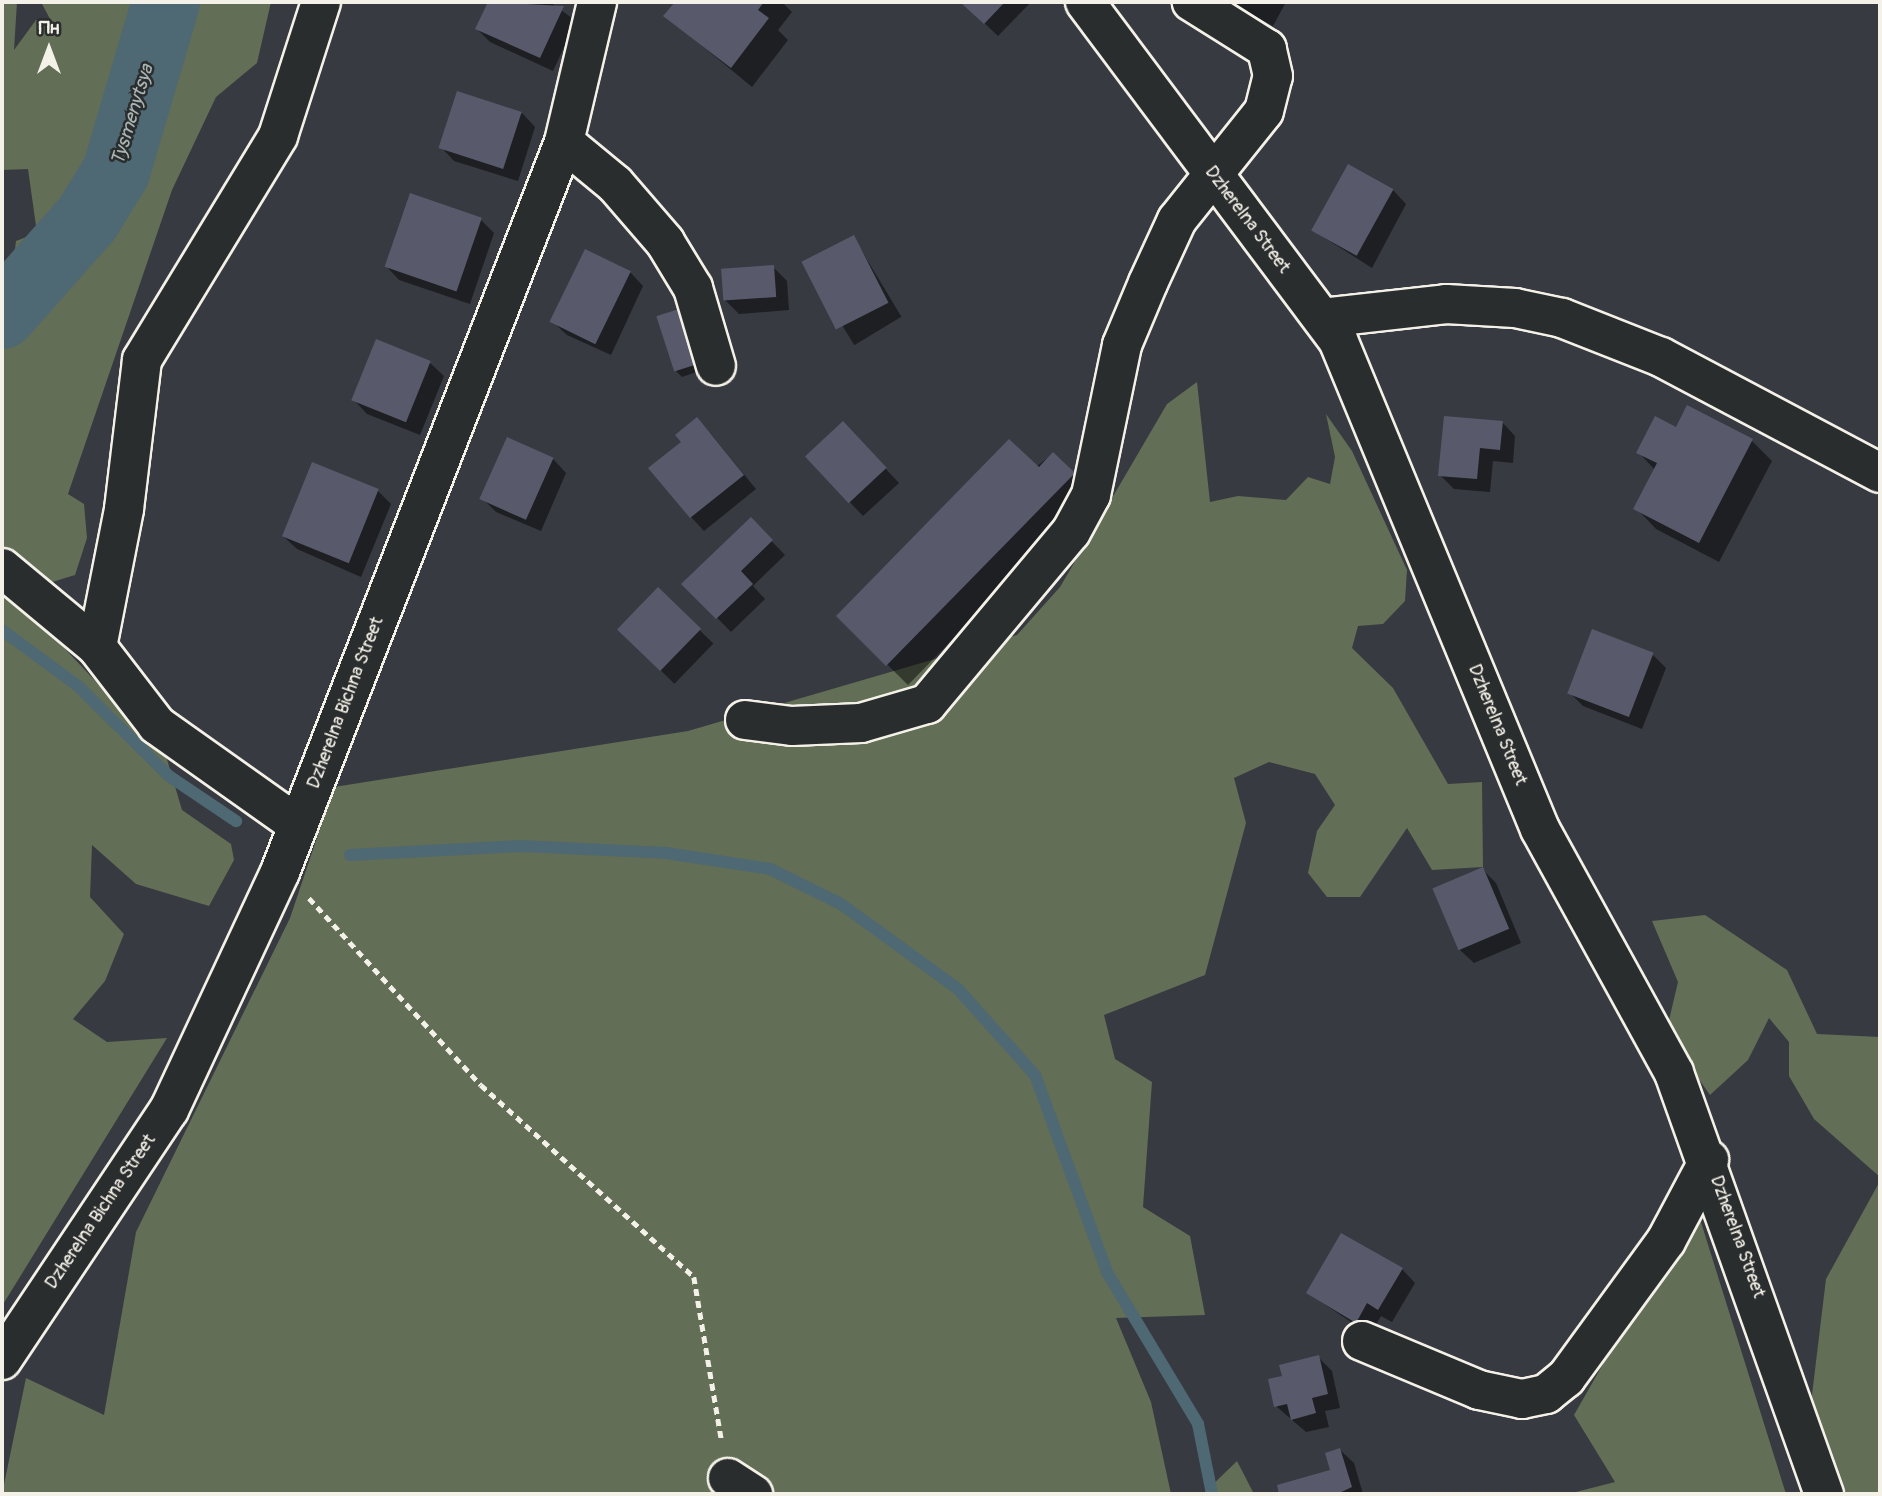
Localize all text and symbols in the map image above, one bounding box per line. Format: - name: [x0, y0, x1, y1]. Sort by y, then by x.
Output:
- north arrow: [14, 14, 84, 84]
- text: Пн: [39, 16, 59, 40]
- water label: Tysmenytsya: [107, 62, 159, 168]
- street label: Dzherelna Street: [1200, 162, 1294, 278]
- street label: Dzherelna Bichna Street: [303, 614, 389, 792]
- street label: Dzherelna Street: [1463, 661, 1531, 789]
- street label: Dzherelna Bichna Street: [41, 1131, 161, 1293]
- street label: Dzherelna Street: [1705, 1173, 1769, 1301]

